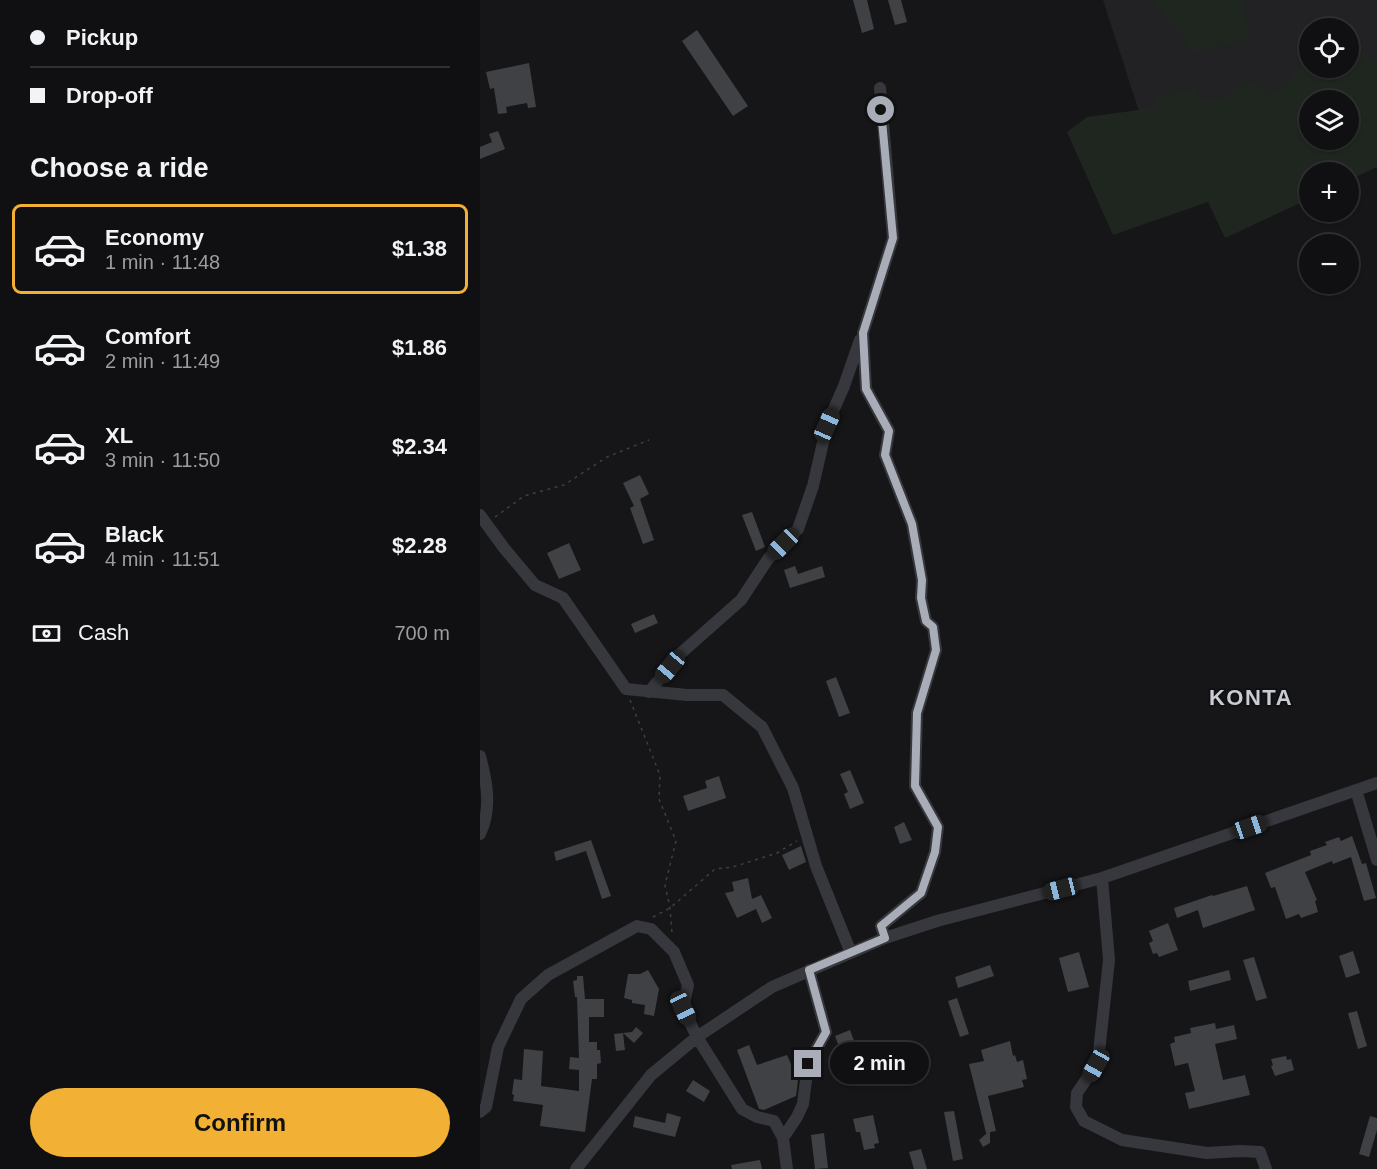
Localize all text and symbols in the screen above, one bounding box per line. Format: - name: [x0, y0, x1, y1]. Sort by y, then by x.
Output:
- map controls: [1299, 18, 1359, 294]
- button: locate: [1299, 18, 1359, 78]
- text: Pickup: [66, 25, 138, 50]
- text: Drop-off: [66, 83, 153, 108]
- button: layers: [1299, 90, 1359, 150]
- route start: [867, 96, 894, 123]
- text: Choose a ride: [30, 153, 209, 183]
- button: +: [1299, 162, 1359, 222]
- icon: car: [33, 222, 87, 276]
- text: Economy: [105, 225, 204, 250]
- button: −: [1299, 234, 1359, 294]
- text: $1.38: [392, 236, 447, 261]
- text: 1 min · 11:48: [105, 251, 220, 273]
- icon: car: [33, 321, 87, 375]
- text: Comfort: [105, 324, 191, 349]
- text: $1.86: [392, 335, 447, 360]
- text: 2 min · 11:49: [105, 350, 220, 372]
- car: [811, 405, 843, 445]
- icon: car: [33, 420, 87, 474]
- text: XL: [105, 423, 133, 448]
- text: $2.34: [392, 434, 447, 459]
- text: 3 min · 11:50: [105, 449, 220, 471]
- icon: car: [33, 519, 87, 573]
- text: Black: [105, 522, 164, 547]
- car: [764, 525, 802, 563]
- text: $2.28: [392, 533, 447, 558]
- text: 4 min · 11:51: [105, 548, 220, 570]
- icon: cash: [30, 617, 63, 650]
- text: Cash: [78, 620, 129, 645]
- text: 700 m: [394, 622, 450, 644]
- car: [652, 647, 688, 687]
- district label: KONTA: [1209, 685, 1293, 710]
- car: [1230, 813, 1270, 841]
- car: [1041, 876, 1081, 902]
- car: [667, 988, 699, 1028]
- callout: 2 min: [829, 1043, 928, 1085]
- car: [1079, 1045, 1113, 1085]
- route end: [794, 1050, 821, 1077]
- text: 2 min: [853, 1052, 906, 1074]
- button: Confirm: [30, 1088, 450, 1157]

